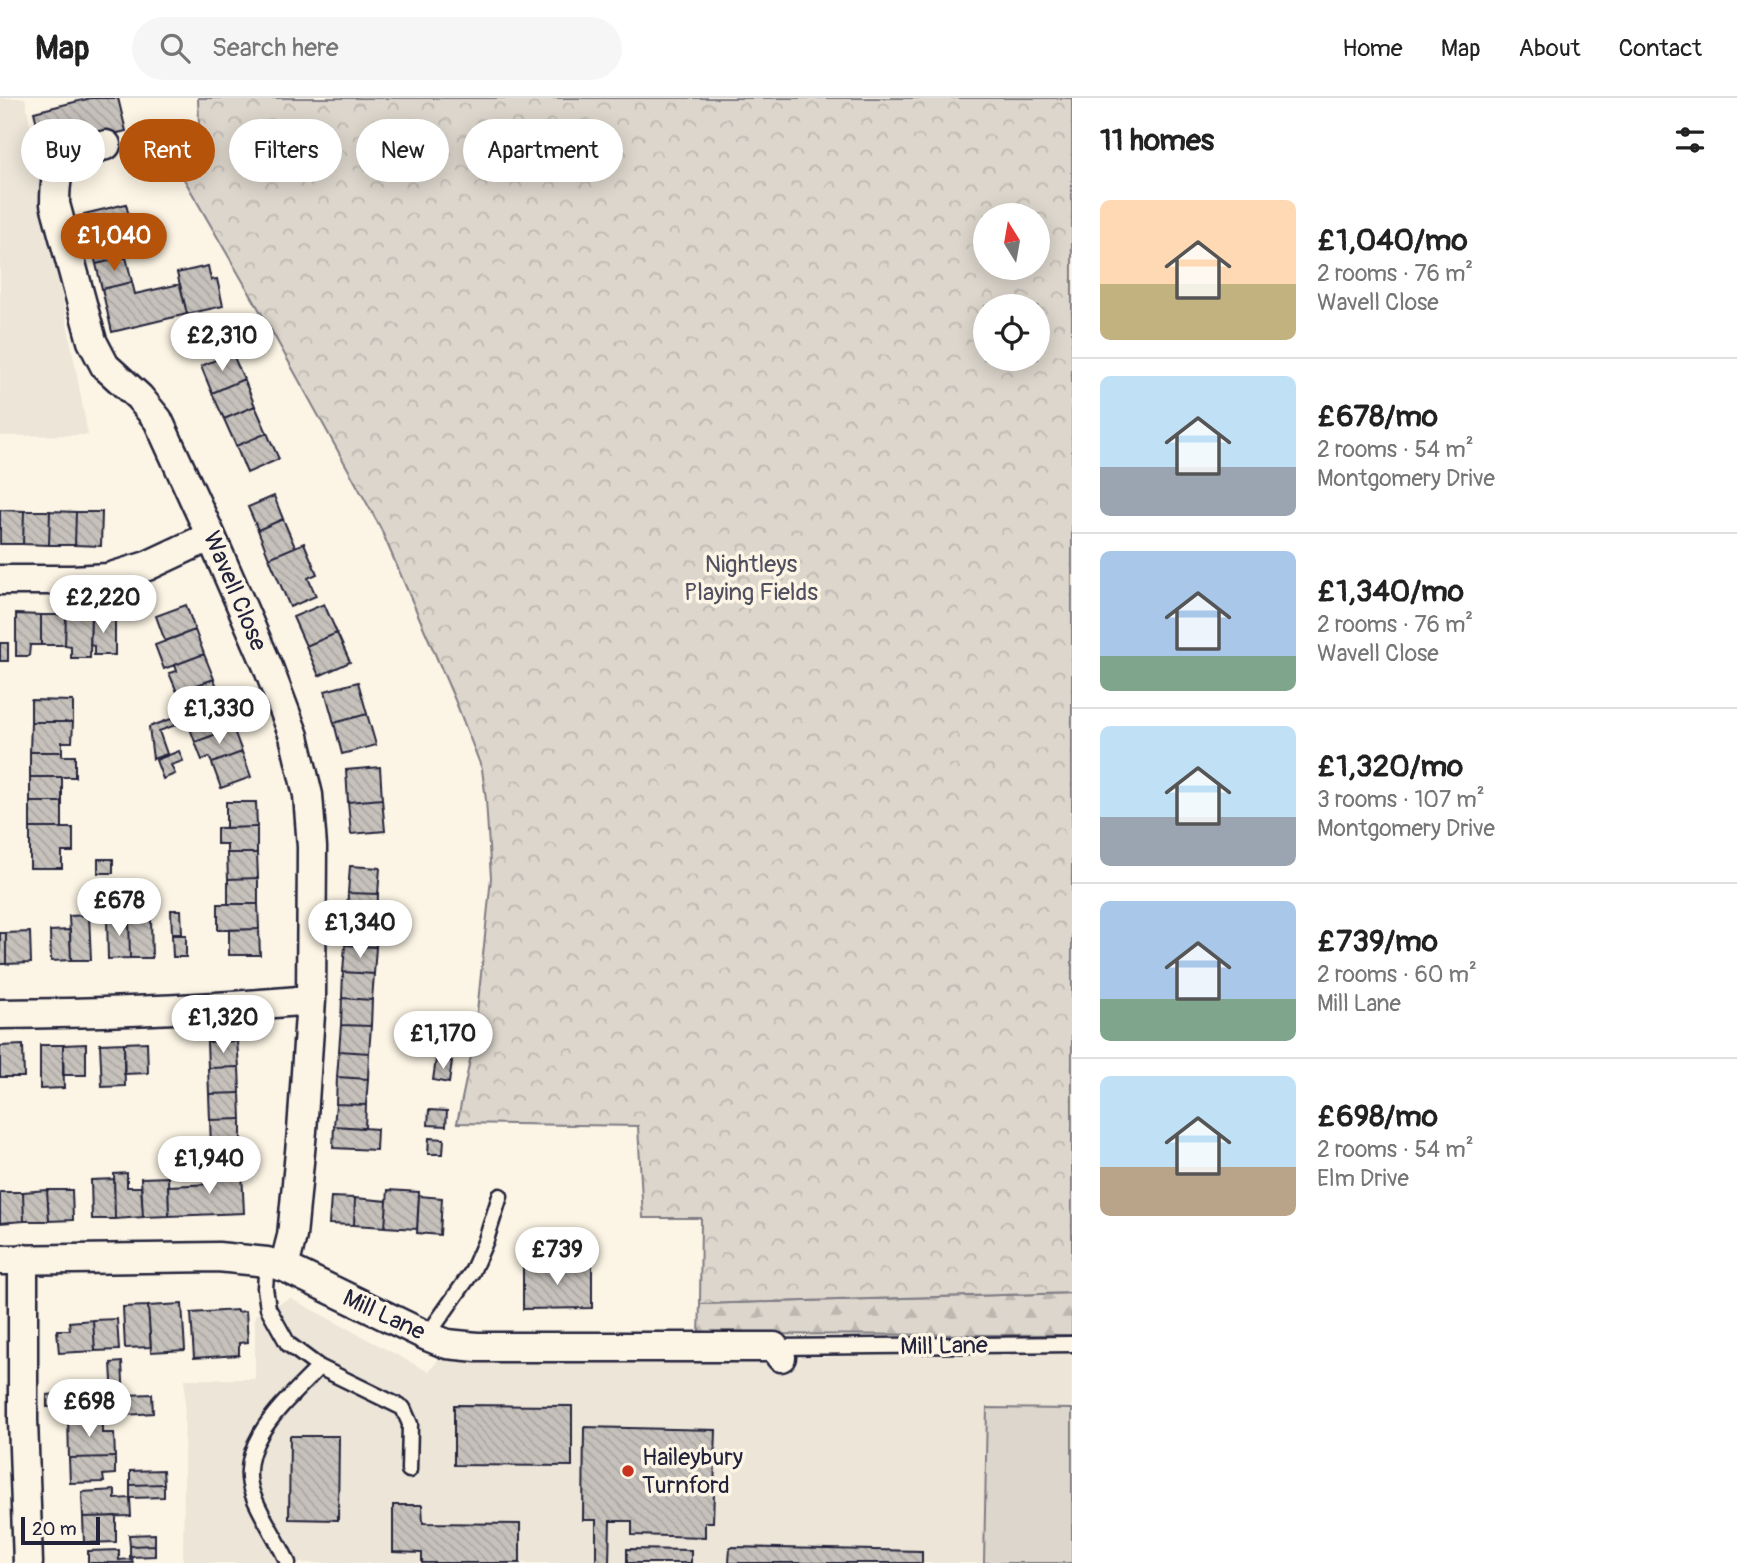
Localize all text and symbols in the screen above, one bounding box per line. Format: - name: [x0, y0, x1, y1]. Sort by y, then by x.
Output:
- search box: [132, 17, 622, 80]
- text: Map: [35, 28, 90, 69]
- icon: search: [156, 29, 194, 67]
- text: Search here: [212, 32, 339, 64]
- text: Home: [1342, 34, 1403, 63]
- text: Map: [1441, 34, 1481, 63]
- text: About: [1519, 34, 1581, 63]
- text: Contact: [1619, 34, 1702, 63]
- chip: Buy: [21, 119, 105, 182]
- chip: Rent: [119, 119, 215, 182]
- chip: Filters: [229, 119, 342, 182]
- chip: New: [356, 119, 449, 182]
- chip: Apartment: [463, 119, 623, 182]
- icon: filters: [1671, 121, 1709, 159]
- text: 11 homes: [1100, 122, 1214, 159]
- north arrow: [973, 203, 1050, 280]
- map controls: [973, 203, 1050, 371]
- pin: £1,040: [57, 214, 171, 273]
- text: £1,040: [77, 221, 151, 250]
- text: £1,040/mo: [1317, 222, 1468, 259]
- icon: home: [1156, 228, 1240, 312]
- text: 2 rooms · 76 m²: [1317, 259, 1473, 288]
- text: Wavell Close: [1317, 288, 1439, 317]
- button: locate: [973, 294, 1050, 371]
- pin: £2,310: [165, 314, 279, 373]
- text: £2,310: [186, 321, 258, 350]
- text: £678/mo: [1317, 398, 1438, 435]
- icon: home: [1156, 404, 1240, 488]
- text: 2 rooms · 54 m²: [1317, 435, 1474, 464]
- text: Montgomery Drive: [1317, 464, 1495, 493]
- street label: Wavell Close: [197, 527, 273, 655]
- park label: Nightleys Playing Fields: [684, 550, 818, 607]
- text: £1,340/mo: [1317, 573, 1464, 610]
- pin: £2,220: [46, 575, 160, 635]
- icon: home: [1156, 579, 1240, 663]
- text: £2,220: [66, 583, 140, 612]
- text: 2 rooms · 76 m²: [1317, 610, 1473, 639]
- text: Wavell Close: [1317, 639, 1439, 668]
- pin: £1,330: [162, 686, 276, 746]
- text: £1,330: [183, 694, 255, 723]
- text: £1,320/mo: [1317, 748, 1463, 785]
- icon: home: [1156, 754, 1240, 838]
- text: 3 rooms · 107 m²: [1317, 785, 1485, 814]
- text: Montgomery Drive: [1317, 814, 1495, 843]
- pin: £678: [78, 878, 160, 938]
- text: £678: [93, 886, 145, 915]
- pin: £1,340: [303, 900, 417, 960]
- text: £1,340: [324, 908, 396, 937]
- text: £739/mo: [1317, 923, 1438, 960]
- icon: home: [1156, 929, 1240, 1013]
- text: 2 rooms · 60 m²: [1317, 960, 1477, 989]
- text: Mill Lane: [1317, 989, 1401, 1018]
- pin: £1,320: [166, 996, 280, 1055]
- text: £1,320: [187, 1003, 259, 1032]
- pin: £1,170: [386, 1012, 500, 1071]
- text: £1,170: [410, 1019, 476, 1048]
- text: £698/mo: [1317, 1098, 1438, 1135]
- icon: home: [1156, 1104, 1240, 1188]
- text: 2 rooms · 54 m²: [1317, 1135, 1474, 1164]
- pin: £1,940: [152, 1136, 266, 1196]
- text: £1,940: [174, 1144, 244, 1173]
- text: Elm Drive: [1317, 1164, 1409, 1193]
- pin: £739: [516, 1228, 598, 1287]
- text: £739: [531, 1235, 583, 1264]
- street label: Mill Lane: [338, 1283, 430, 1347]
- street label: Mill Lane: [900, 1331, 988, 1361]
- pin: £698: [48, 1380, 130, 1439]
- text: £698: [63, 1387, 115, 1416]
- place label: Haileybury Turnford: [642, 1443, 743, 1500]
- marker: Haileybury Turnford: [620, 1463, 636, 1479]
- scale bar: [21, 1514, 100, 1546]
- text: 20 m: [32, 1517, 77, 1541]

